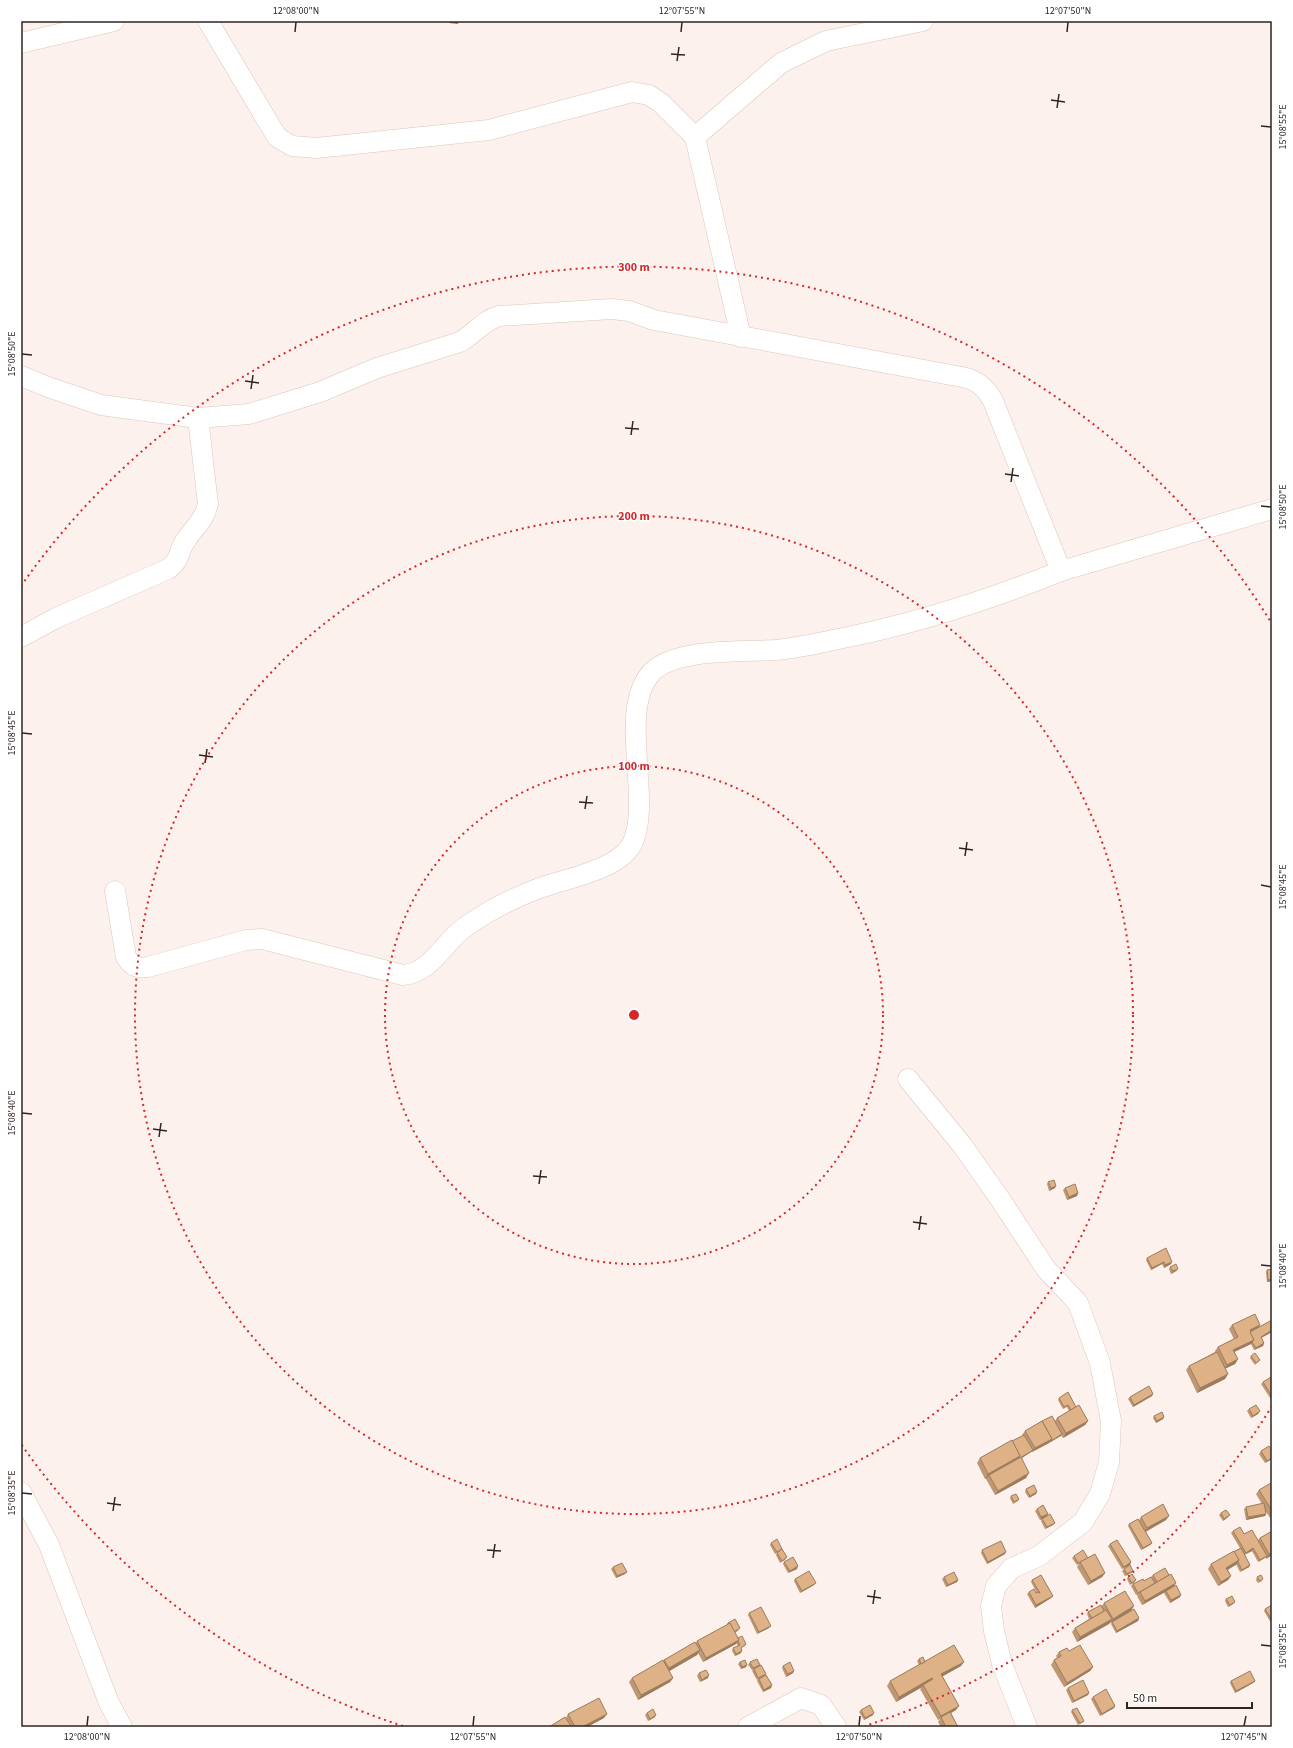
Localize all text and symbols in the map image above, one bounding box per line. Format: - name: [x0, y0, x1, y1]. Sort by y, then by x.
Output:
- text: 12°08'00"N: [273, 4, 319, 18]
- text: 12°07'55"N: [659, 4, 705, 18]
- text: 12°07'50"N: [1045, 4, 1091, 18]
- text: 15°08'55"E: [1276, 104, 1290, 150]
- text: 300 m: [618, 259, 650, 276]
- text: 15°08'50"E: [5, 331, 19, 377]
- text: 15°08'50"E: [1276, 484, 1290, 530]
- text: 200 m: [618, 508, 650, 525]
- text: 15°08'45"E: [5, 710, 19, 756]
- text: 100 m: [618, 758, 650, 775]
- text: 15°08'45"E: [1276, 864, 1290, 910]
- centre of rings: [627, 1008, 641, 1022]
- text: 15°08'40"E: [5, 1090, 19, 1136]
- text: 15°08'40"E: [1276, 1243, 1290, 1289]
- text: 15°08'35"E: [5, 1470, 19, 1516]
- text: 15°08'35"E: [1276, 1623, 1290, 1669]
- scale bar: [1127, 1684, 1252, 1710]
- text: 50 m: [1133, 1690, 1157, 1707]
- text: 12°08'00"N: [64, 1730, 110, 1744]
- text: 12°07'55"N: [450, 1730, 496, 1744]
- text: 12°07'50"N: [836, 1730, 882, 1744]
- text: 12°07'45"N: [1221, 1730, 1267, 1744]

